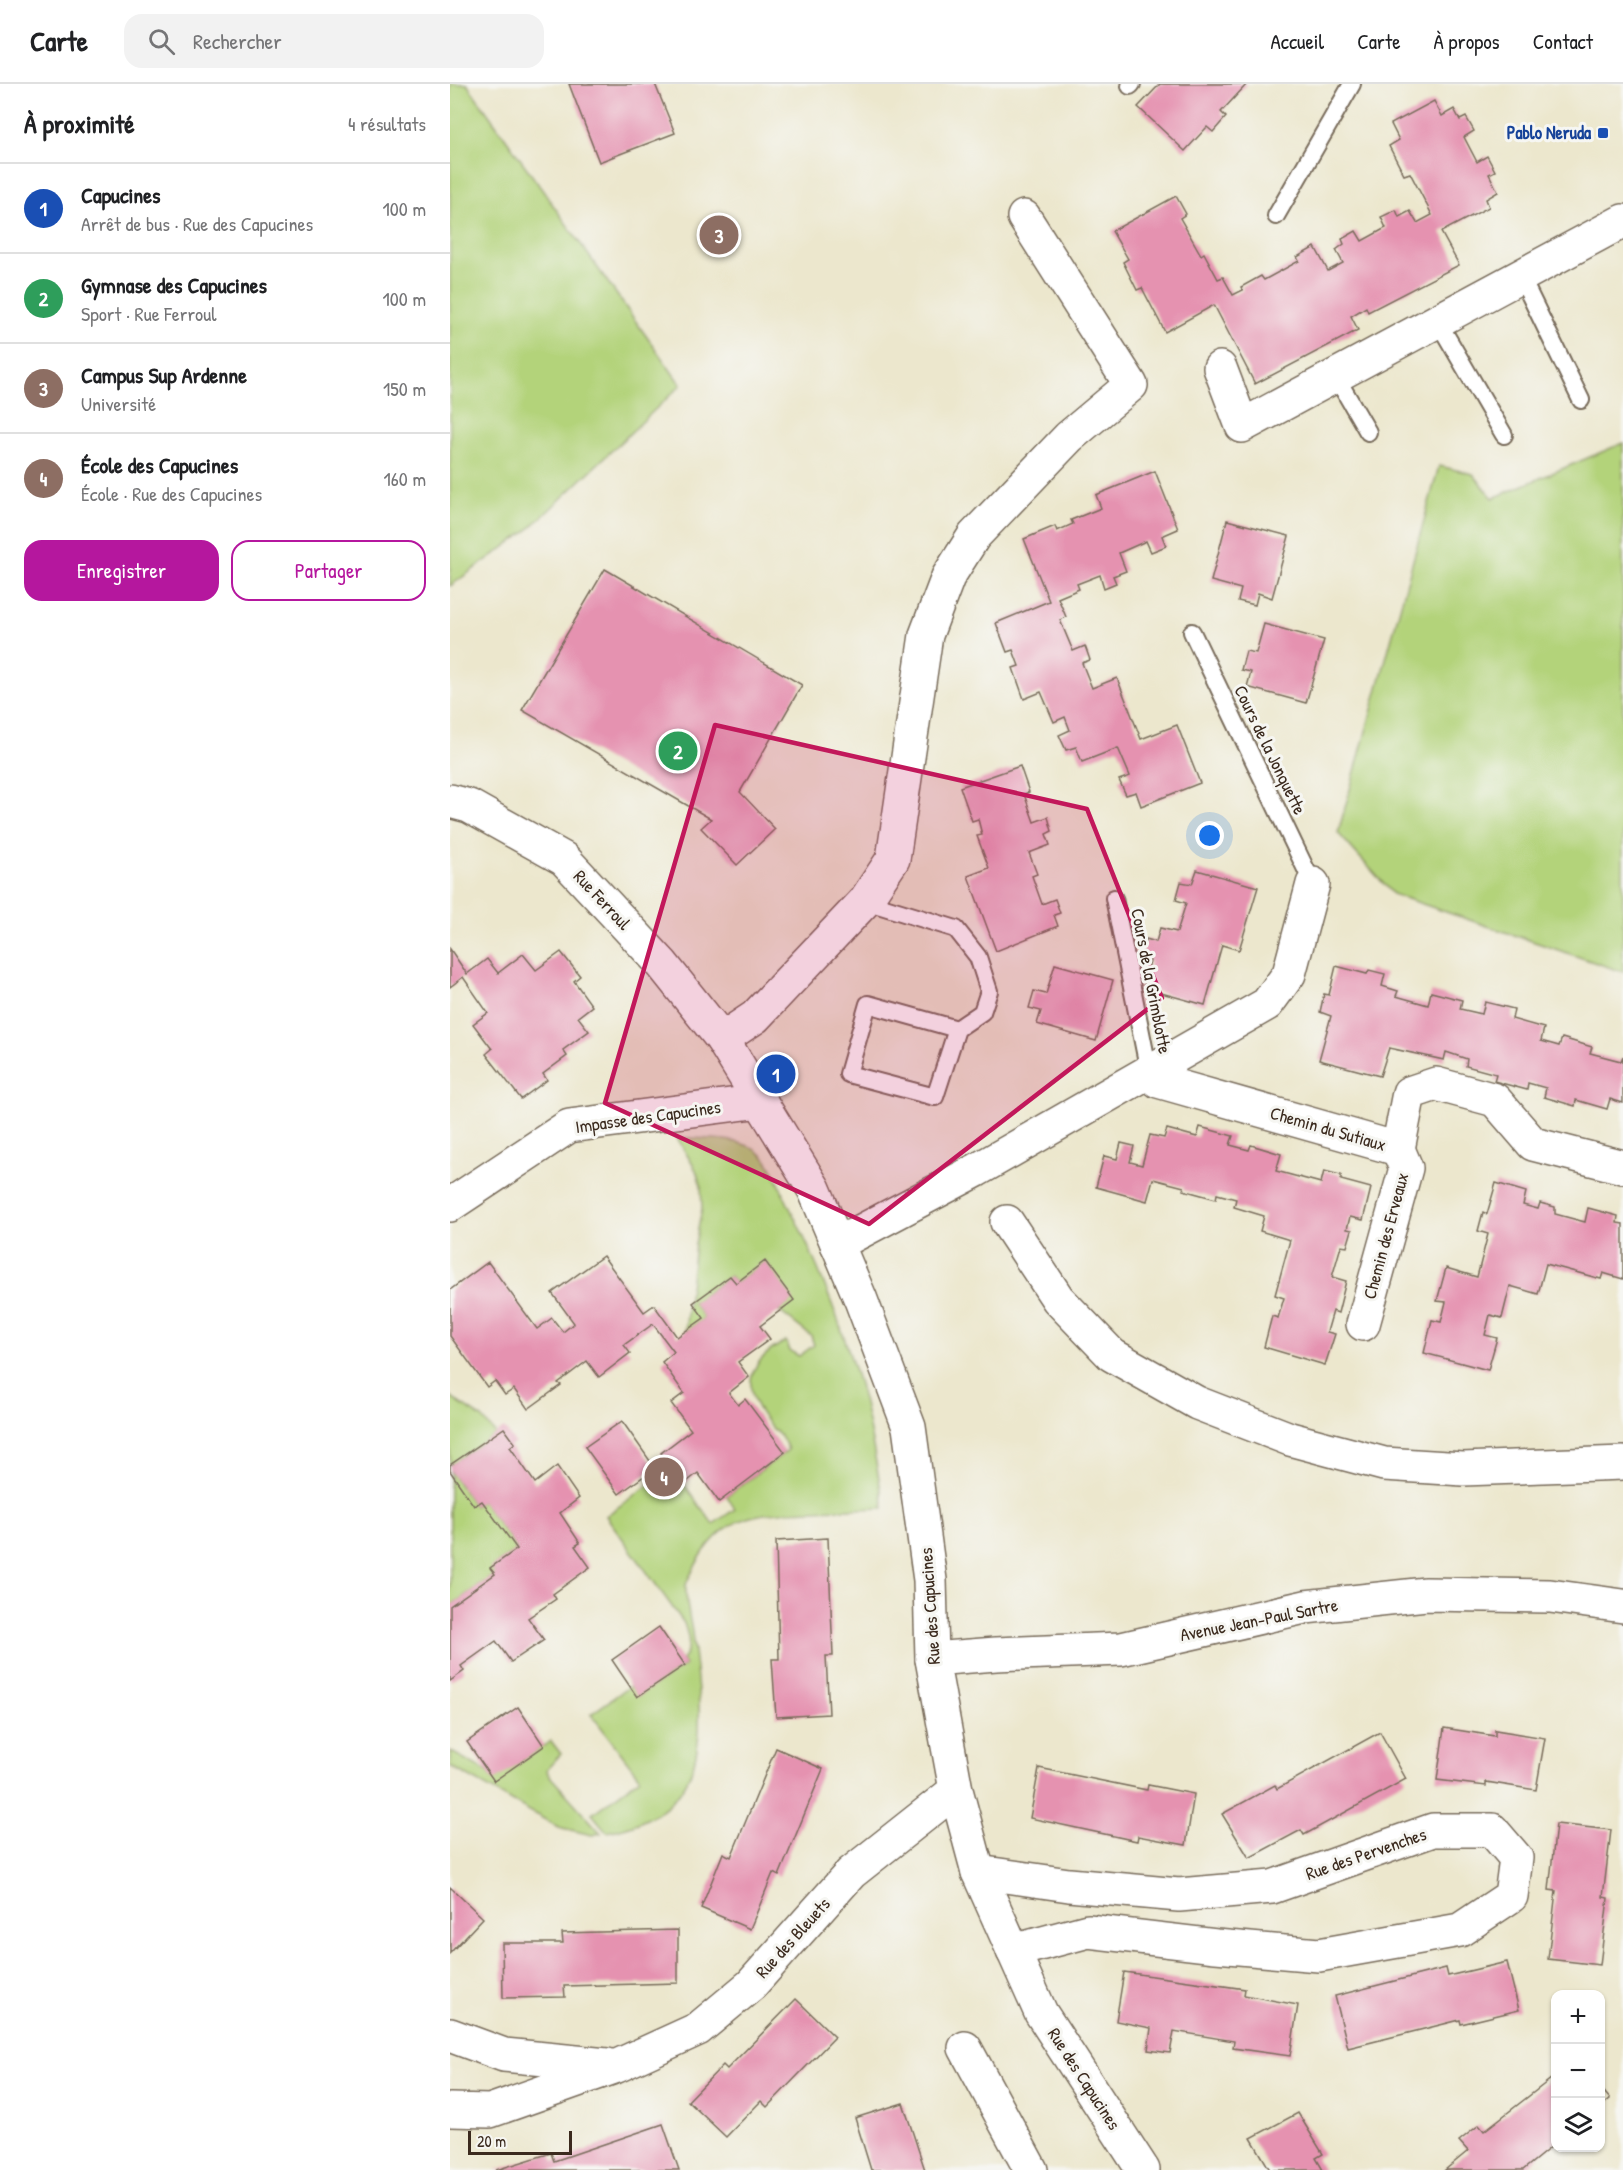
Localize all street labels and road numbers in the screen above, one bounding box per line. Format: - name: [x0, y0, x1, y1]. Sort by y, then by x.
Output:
- street label: Cours de la Jonquette: [1228, 681, 1313, 819]
- street label: Rue Ferroul: [568, 864, 637, 935]
- street label: Cours de la Grimblotte: [1125, 906, 1178, 1056]
- street label: Impasse des Capucines: [574, 1094, 722, 1139]
- street label: Chemin du Sutiaux: [1267, 1100, 1389, 1157]
- street label: Chemin des Erveaux: [1357, 1170, 1414, 1302]
- street label: Rue des Capucines: [913, 1547, 946, 1665]
- street label: Avenue Jean-Paul Sartre: [1178, 1592, 1340, 1647]
- street label: Rue des Pervenches: [1302, 1821, 1429, 1886]
- street label: Rue des Bleuets: [750, 1892, 836, 1983]
- street label: Rue des Capucines: [1042, 2023, 1127, 2135]

